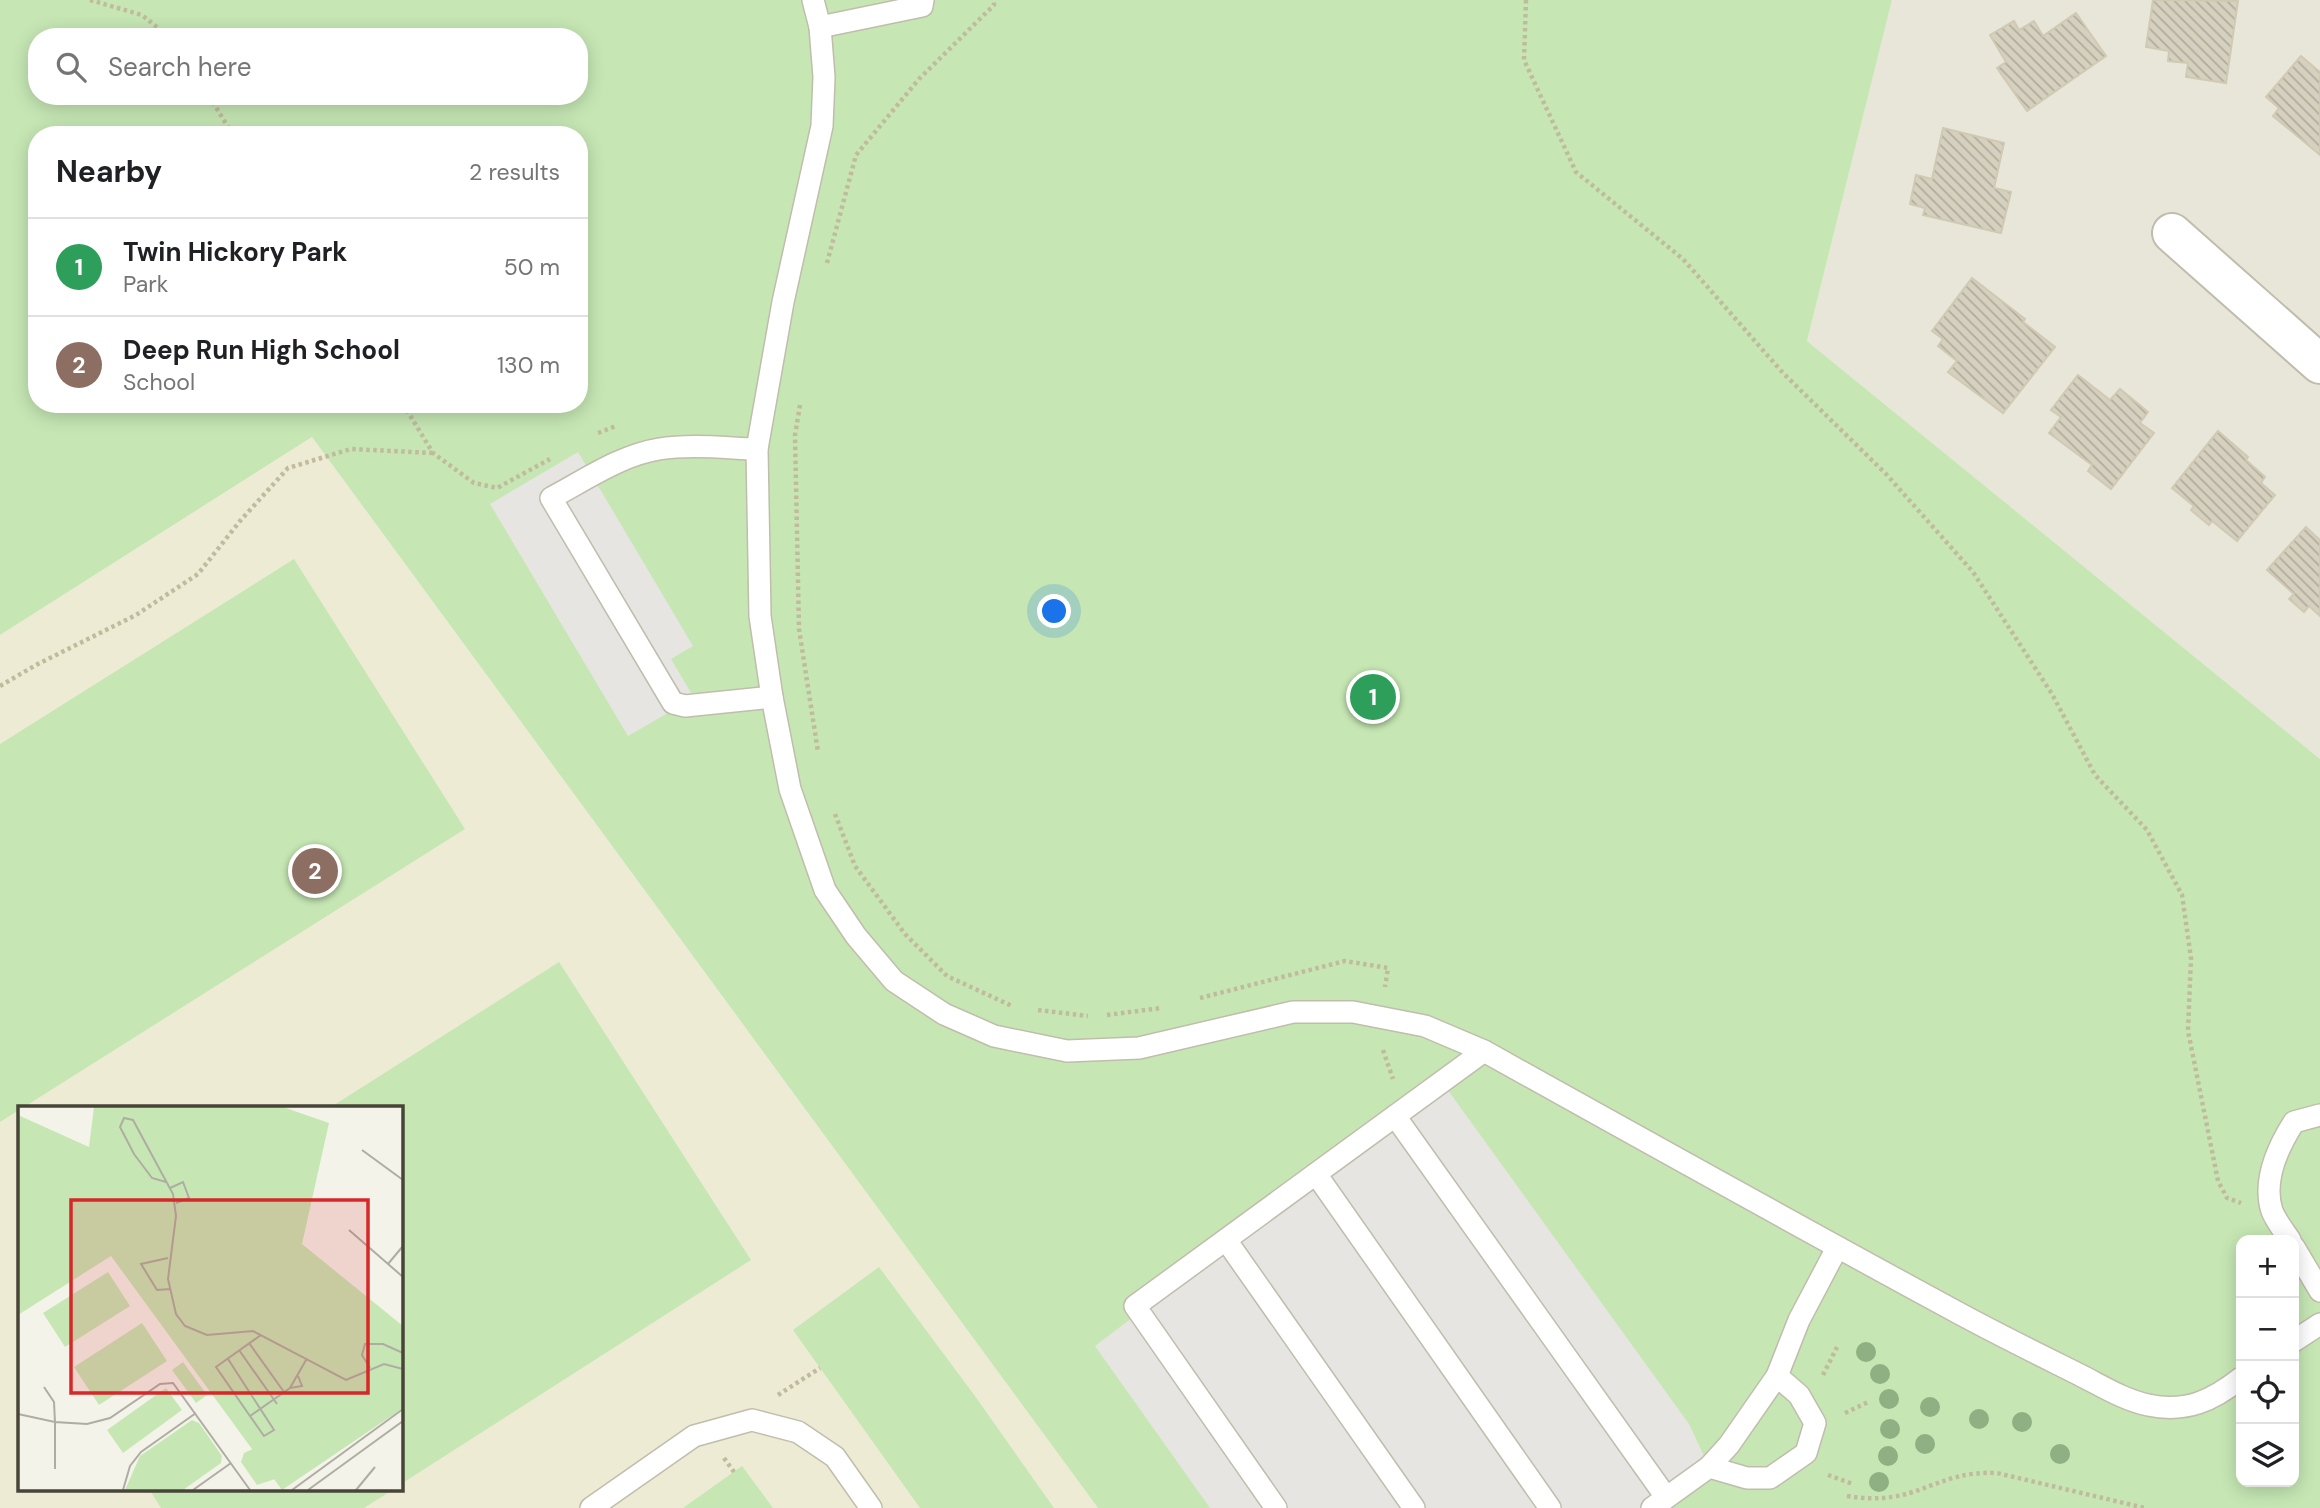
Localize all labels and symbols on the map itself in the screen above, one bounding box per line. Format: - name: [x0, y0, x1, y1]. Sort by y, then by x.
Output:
- your location: [1037, 594, 1071, 628]
- pin: 1: [1350, 671, 1396, 723]
- pin: 2: [292, 845, 338, 897]
- inset map: [18, 1106, 402, 1490]

